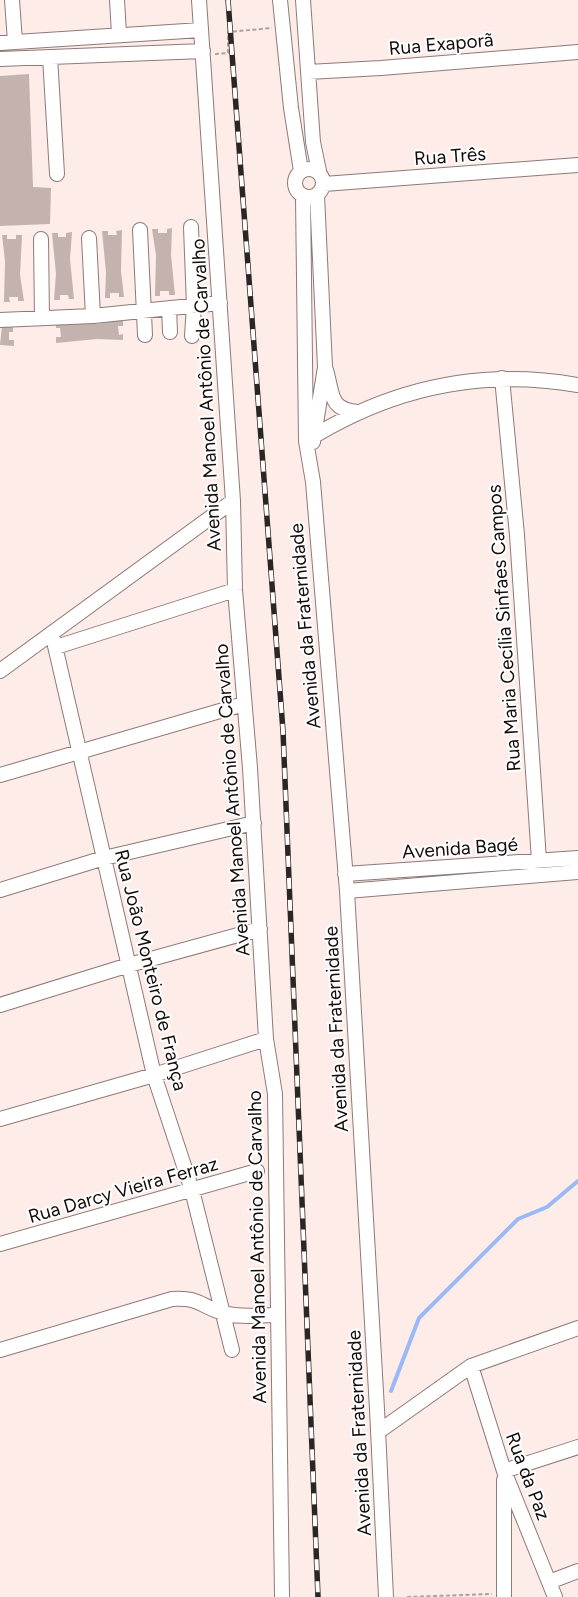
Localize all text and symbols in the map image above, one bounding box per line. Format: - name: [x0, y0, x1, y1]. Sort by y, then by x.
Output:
- street label: Rua Exaporã: [388, 28, 494, 60]
- street label: Rua Três: [413, 142, 487, 170]
- street label: Avenida Manoel Antônio de Carvalho: [186, 238, 226, 552]
- street label: Rua Maria Cecília Sinfaes Campos: [482, 484, 525, 772]
- street label: Avenida da Fraternidade: [285, 522, 325, 730]
- street label: Avenida Manoel Antônio de Carvalho: [210, 643, 254, 957]
- street label: Avenida Bagé: [401, 832, 519, 864]
- street label: Rua João Monteiro de França: [110, 847, 192, 1093]
- street label: Avenida da Fraternidade: [319, 925, 353, 1133]
- street label: Avenida Manoel Antônio de Carvalho: [243, 1090, 271, 1404]
- street label: Rua Darcy Vieira Ferraz: [25, 1152, 221, 1228]
- street label: Avenida da Fraternidade: [342, 1329, 376, 1537]
- street label: Rua da Paz: [501, 1429, 555, 1523]

